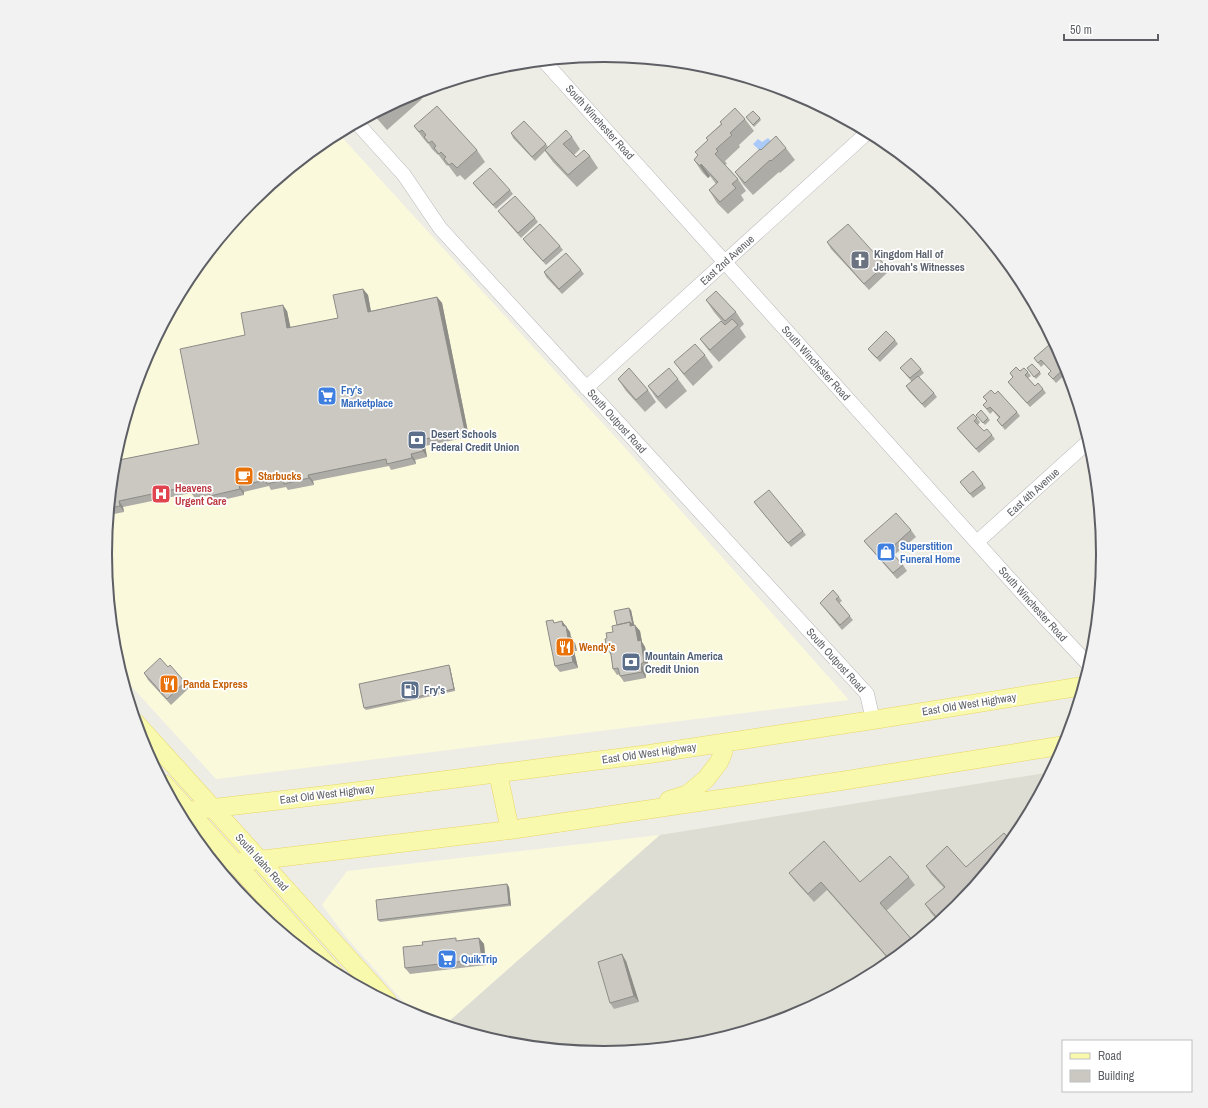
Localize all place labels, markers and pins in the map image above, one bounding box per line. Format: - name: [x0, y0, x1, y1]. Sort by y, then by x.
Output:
- place label: Kingdom Hall of Jehovah's Witnesses: [874, 247, 965, 274]
- church icon: Kingdom Hall of Jehovah's Witnesses: [849, 249, 871, 271]
- place label: Fry's Marketplace: [341, 383, 393, 410]
- supermarket icon: Fry's Marketplace: [316, 385, 338, 407]
- place label: Desert Schools Federal Credit Union: [431, 427, 519, 454]
- bank icon: Desert Schools Federal Credit Union: [406, 429, 428, 451]
- cafe icon: Starbucks: [233, 465, 255, 487]
- place label: Starbucks: [258, 469, 302, 483]
- place label: Heavens Urgent Care: [175, 481, 227, 508]
- hospital icon: Heavens Urgent Care: [150, 483, 172, 505]
- place label: Superstition Funeral Home: [900, 539, 960, 566]
- shop icon: Superstition Funeral Home: [875, 541, 897, 563]
- restaurant icon: Wendy's: [554, 636, 576, 658]
- place label: Wendy's: [579, 640, 616, 654]
- place label: Mountain America Credit Union: [645, 649, 723, 676]
- bank icon: Mountain America Credit Union: [620, 651, 642, 673]
- restaurant icon: Panda Express: [158, 673, 180, 695]
- place label: Panda Express: [183, 677, 248, 691]
- fuel station icon: Fry's: [399, 679, 421, 701]
- place label: Fry's: [424, 683, 445, 697]
- supermarket icon: QuikTrip: [436, 948, 458, 970]
- place label: QuikTrip: [461, 952, 498, 966]

